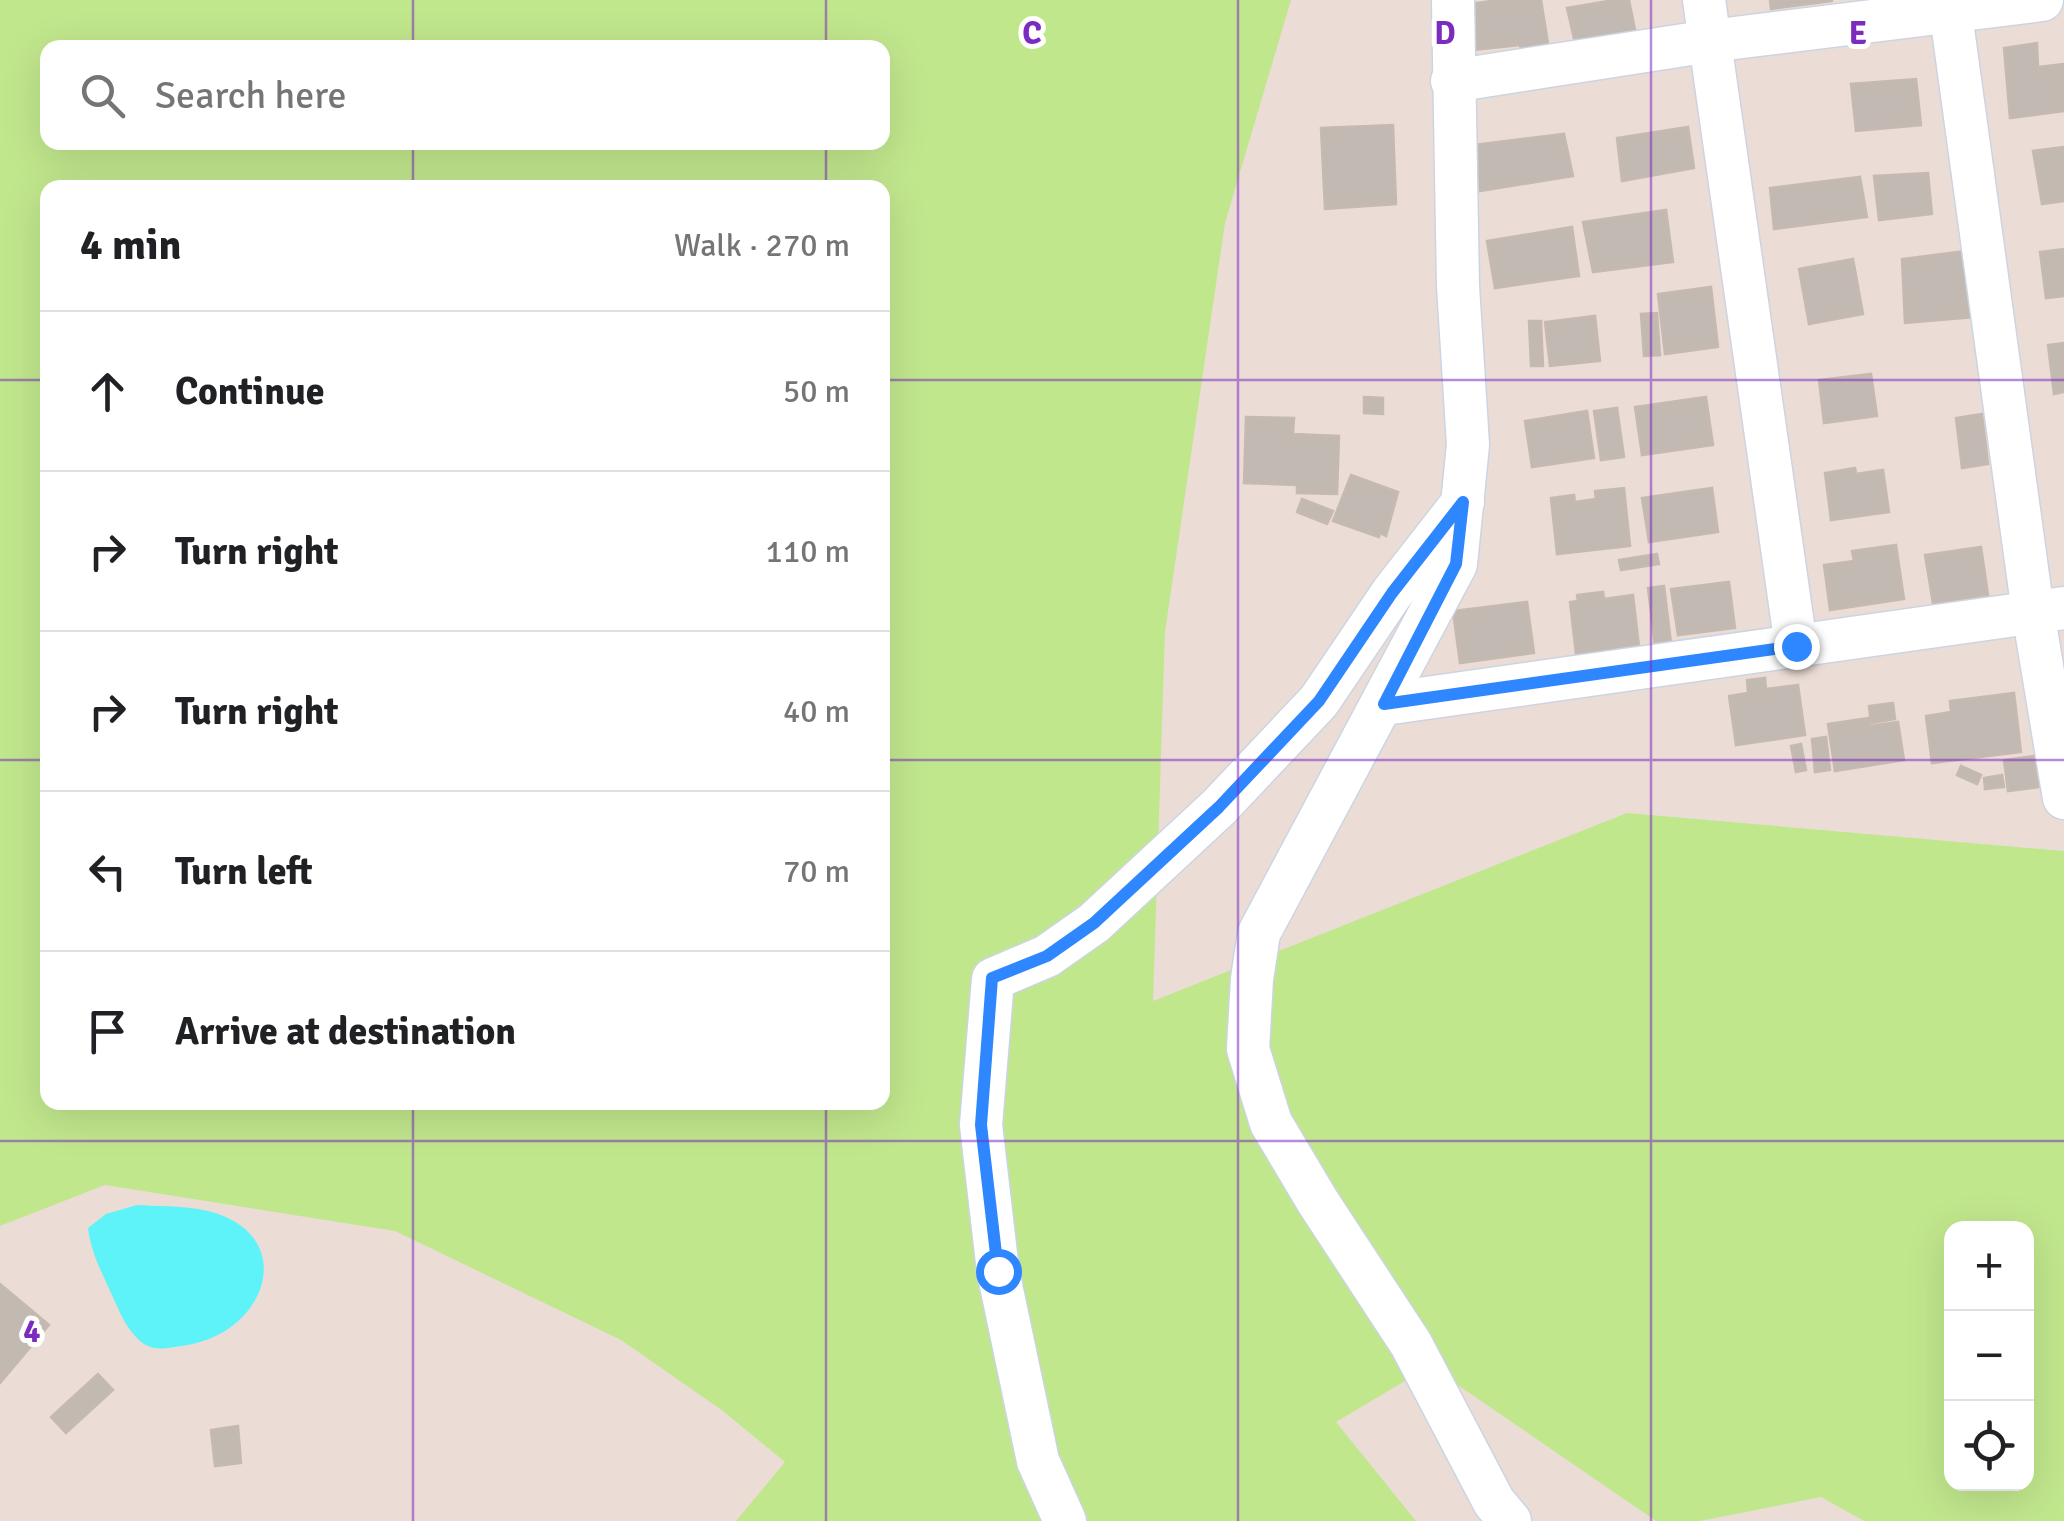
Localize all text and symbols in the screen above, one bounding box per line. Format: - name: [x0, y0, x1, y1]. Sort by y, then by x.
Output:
- text: C: [1022, 14, 1042, 53]
- text: D: [1434, 14, 1456, 53]
- text: E: [1849, 14, 1867, 53]
- search box: [40, 40, 890, 150]
- icon: search: [75, 68, 130, 123]
- text: Search here: [155, 72, 347, 119]
- text: 4 min: [80, 220, 181, 271]
- text: Walk · 270 m: [674, 226, 850, 265]
- icon: ahead: [80, 364, 135, 419]
- text: Continue: [175, 368, 325, 415]
- text: 50 m: [783, 372, 850, 411]
- icon: right: [80, 524, 135, 579]
- text: Turn right: [175, 528, 339, 575]
- text: 110 m: [766, 532, 850, 571]
- route end: [1774, 624, 1820, 670]
- icon: right: [80, 684, 135, 739]
- text: Turn right: [175, 688, 339, 735]
- text: 40 m: [783, 692, 850, 731]
- icon: left: [80, 844, 135, 899]
- text: Turn left: [175, 848, 313, 895]
- text: 70 m: [783, 852, 850, 891]
- icon: arrive: [80, 1004, 135, 1059]
- text: Arrive at destination: [175, 1008, 516, 1055]
- map controls: [1944, 1221, 2034, 1491]
- button: +: [1944, 1221, 2034, 1311]
- route start: [976, 1249, 1022, 1295]
- button: −: [1944, 1311, 2034, 1401]
- text: 4: [23, 1312, 41, 1351]
- button: locate: [1944, 1401, 2034, 1491]

